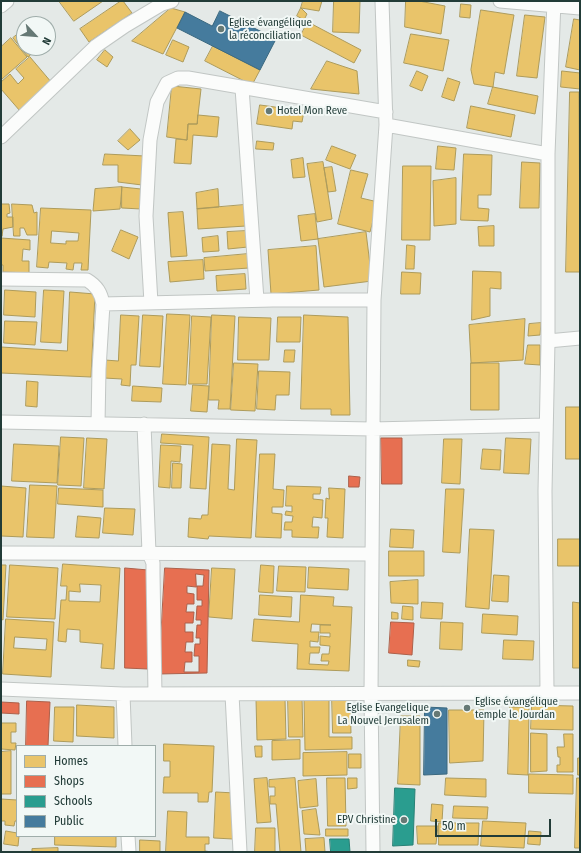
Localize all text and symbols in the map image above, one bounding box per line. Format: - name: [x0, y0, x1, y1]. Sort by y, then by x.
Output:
- north arrow: [16, 16, 56, 56]
- place label: Eglise évangélique la réconciliation: [229, 16, 312, 42]
- marker: Eglise évangélique la réconciliation: [216, 24, 226, 34]
- text: N: [39, 35, 54, 47]
- place label: Hotel Mon Reve: [277, 104, 347, 118]
- marker: Hotel Mon Reve: [264, 106, 274, 116]
- place label: Eglise évangélique temple le Jourdan: [475, 695, 558, 721]
- place label: Eglise Evangelique La Nouvel Jerusalem: [338, 701, 429, 727]
- marker: Eglise évangélique temple le Jourdan: [462, 703, 472, 713]
- marker: Eglise Evangelique La Nouvel Jerusalem: [432, 709, 442, 719]
- legend: [16, 745, 156, 837]
- text: Homes: [54, 754, 88, 768]
- text: Shops: [54, 774, 84, 788]
- text: Schools: [54, 794, 92, 808]
- scale bar: [437, 811, 553, 837]
- place label: EPV Christine: [337, 813, 396, 827]
- text: Public: [54, 814, 84, 828]
- marker: EPV Christine: [399, 815, 409, 825]
- text: 50 m: [442, 819, 466, 833]

